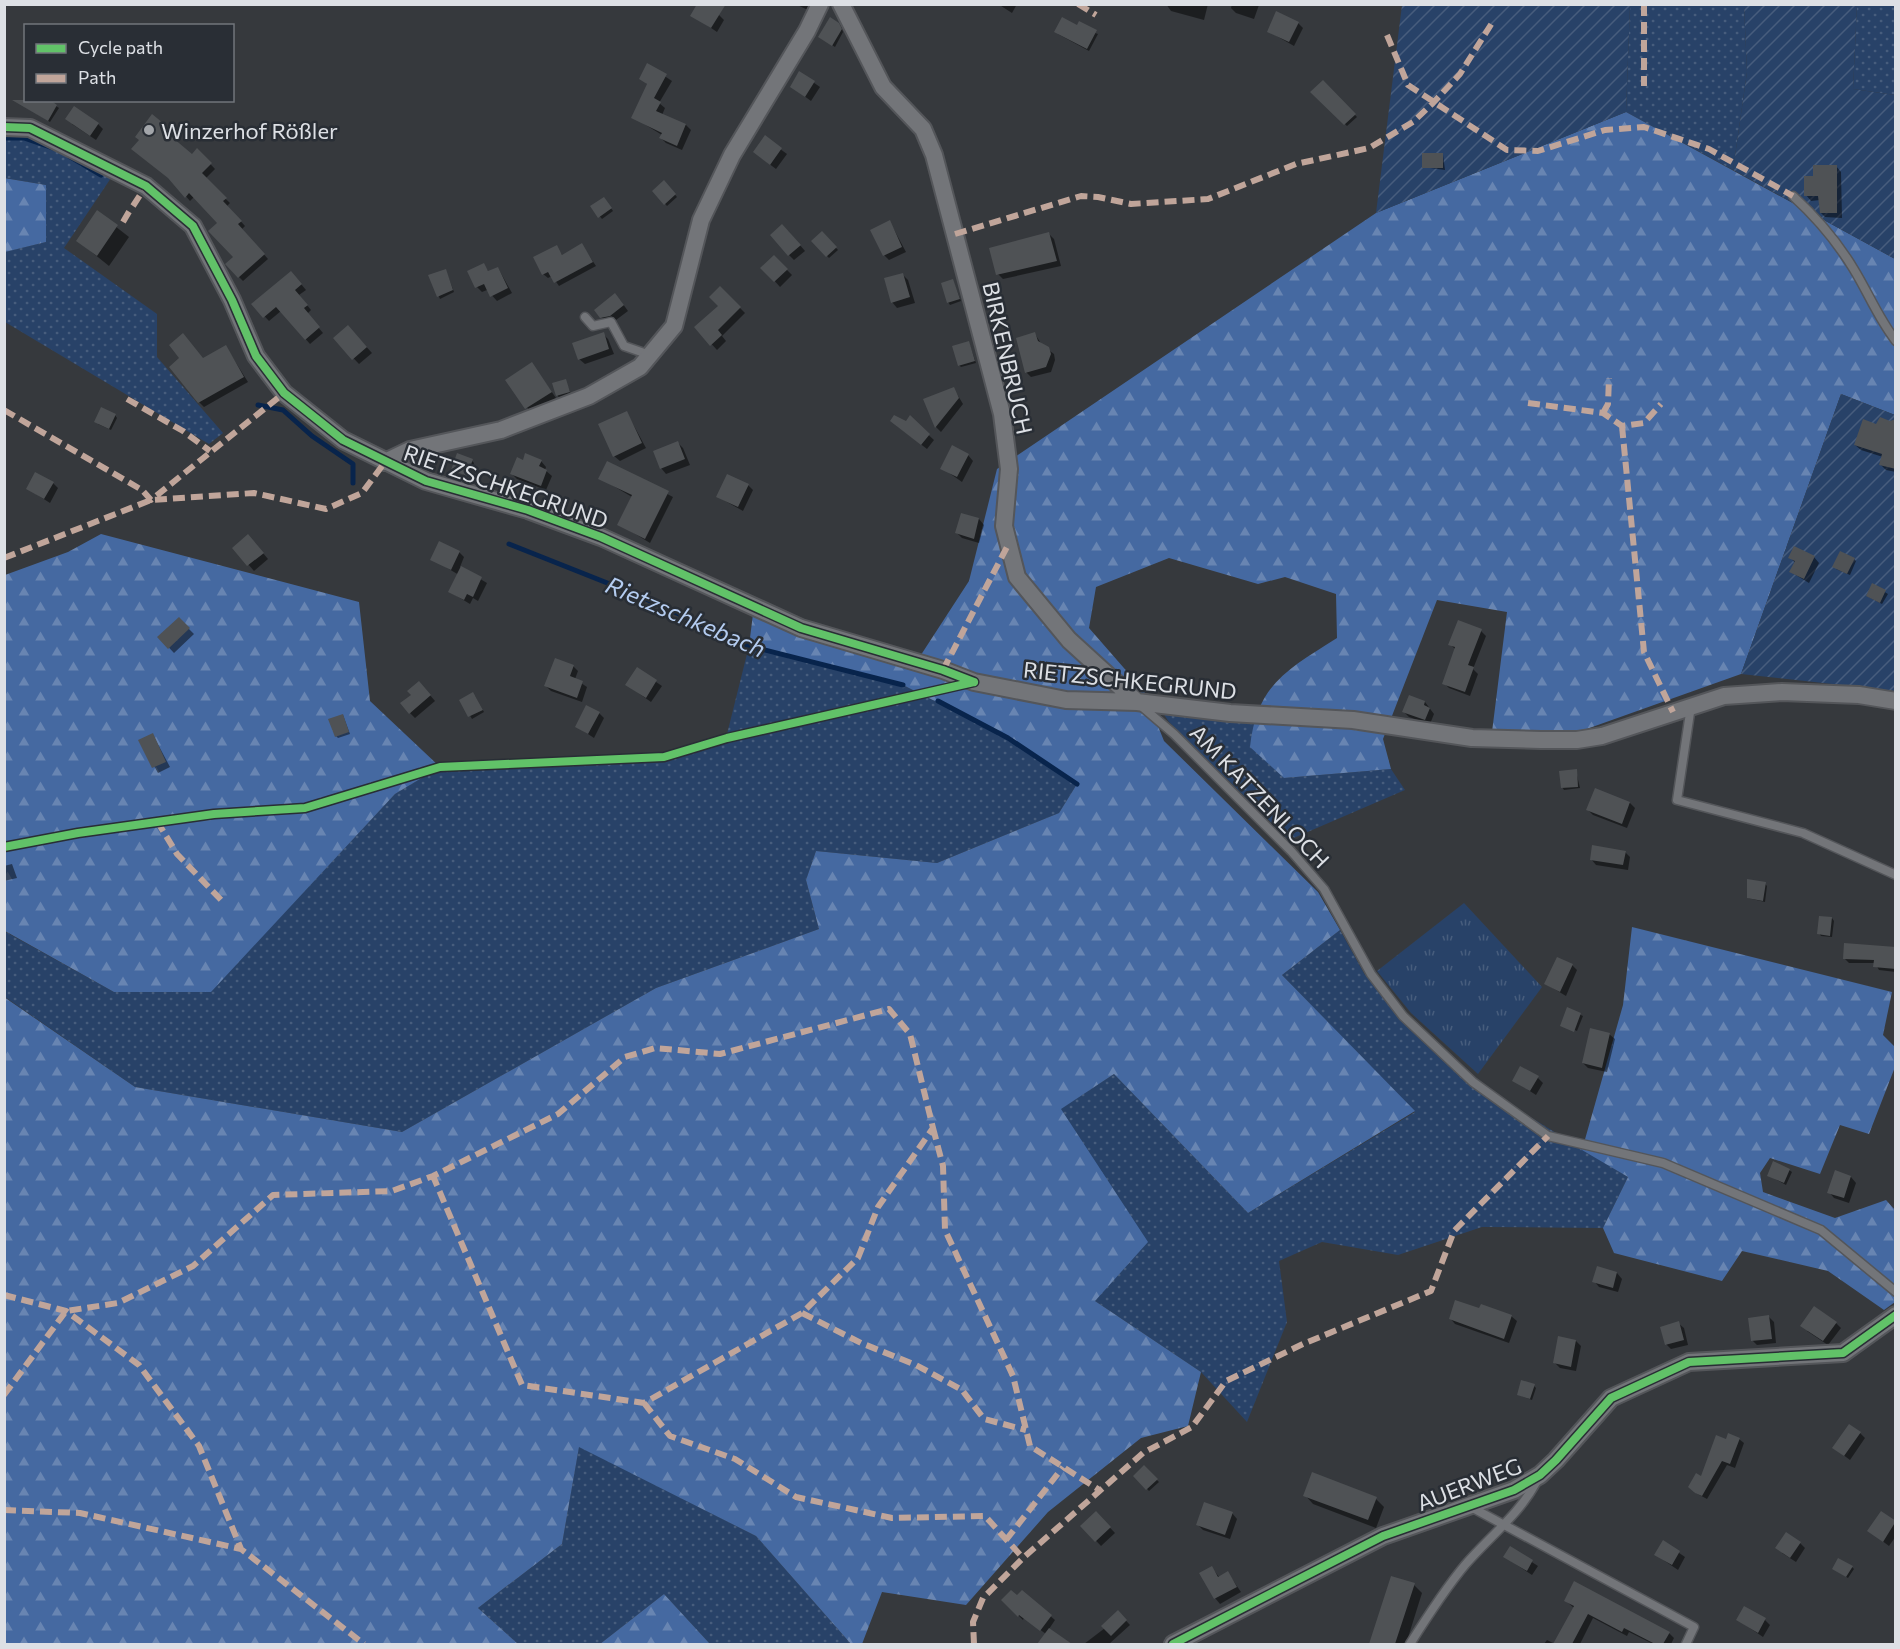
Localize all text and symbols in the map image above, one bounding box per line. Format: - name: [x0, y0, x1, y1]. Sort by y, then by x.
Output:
- legend: [24, 24, 234, 102]
- text: Cycle path: [78, 36, 163, 58]
- text: Path: [78, 66, 116, 88]
- place label: Winzerhof Rößler: [161, 117, 338, 144]
- marker: Winzerhof Rößler: [142, 123, 156, 137]
- street label: BIRKENBRUCH: [977, 279, 1039, 437]
- street label: RIETZSCHKEGRUND: [400, 438, 612, 534]
- water label: Rietzschkebach: [602, 569, 770, 663]
- street label: RIETZSCHKEGRUND: [1022, 655, 1238, 705]
- street label: AM KATZENLOCH: [1185, 719, 1335, 873]
- street label: AUERWEG: [1413, 1452, 1525, 1516]

